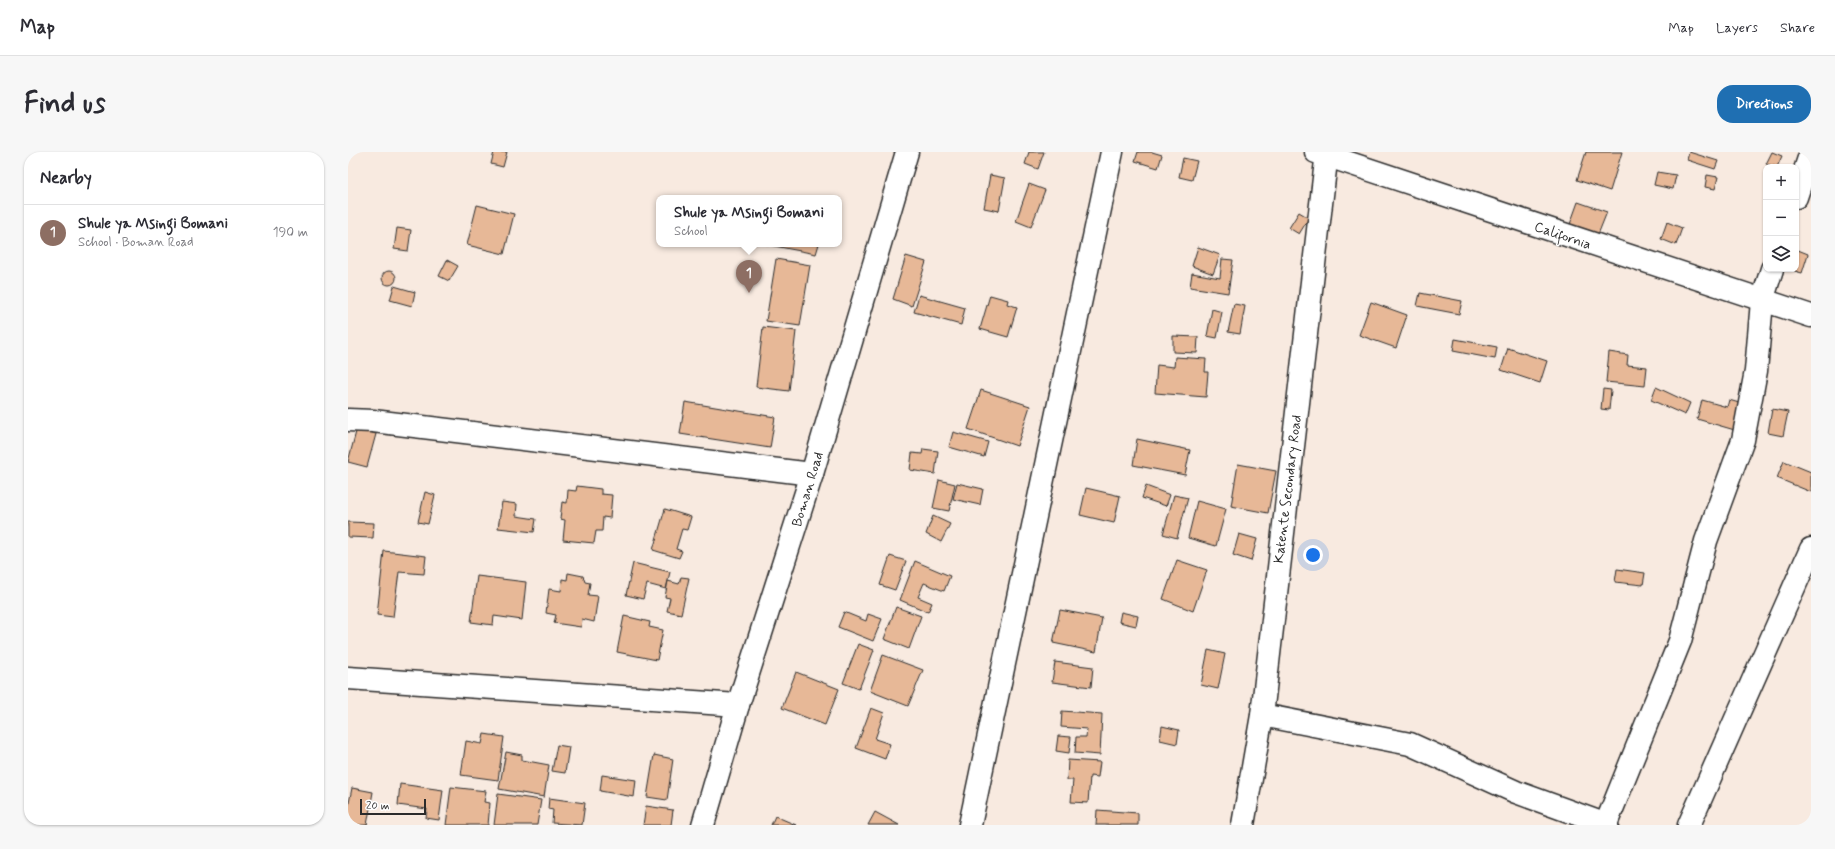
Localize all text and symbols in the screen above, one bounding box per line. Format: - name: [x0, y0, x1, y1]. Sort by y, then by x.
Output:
- text: Map: [20, 15, 55, 40]
- text: Map: [1668, 19, 1694, 37]
- text: Layers: [1716, 19, 1758, 37]
- text: Share: [1780, 19, 1815, 37]
- button: Directions: [1717, 85, 1811, 123]
- text: Find us: [24, 86, 105, 123]
- map controls: [1763, 164, 1799, 272]
- button: +: [1763, 164, 1799, 200]
- text: Nearby: [40, 167, 92, 189]
- popup: [656, 195, 842, 247]
- button: −: [1763, 200, 1799, 236]
- text: Shule ya Msingi Bomani: [674, 203, 824, 223]
- text: Shule ya Msingi Bomani: [78, 214, 228, 234]
- street label: California: [1531, 218, 1594, 256]
- text: School: [674, 223, 708, 240]
- text: 1: [50, 224, 56, 241]
- text: 190 m: [273, 224, 308, 241]
- text: School · Boman Road: [78, 234, 194, 251]
- button: layers: [1763, 236, 1799, 272]
- pin: 1: [736, 260, 762, 293]
- street label: Katente Secondary Road: [1270, 414, 1306, 564]
- street label: Boman Road: [788, 450, 828, 529]
- your location: [1303, 545, 1323, 565]
- scale bar: [360, 797, 426, 816]
- text: 20 m: [366, 799, 389, 813]

